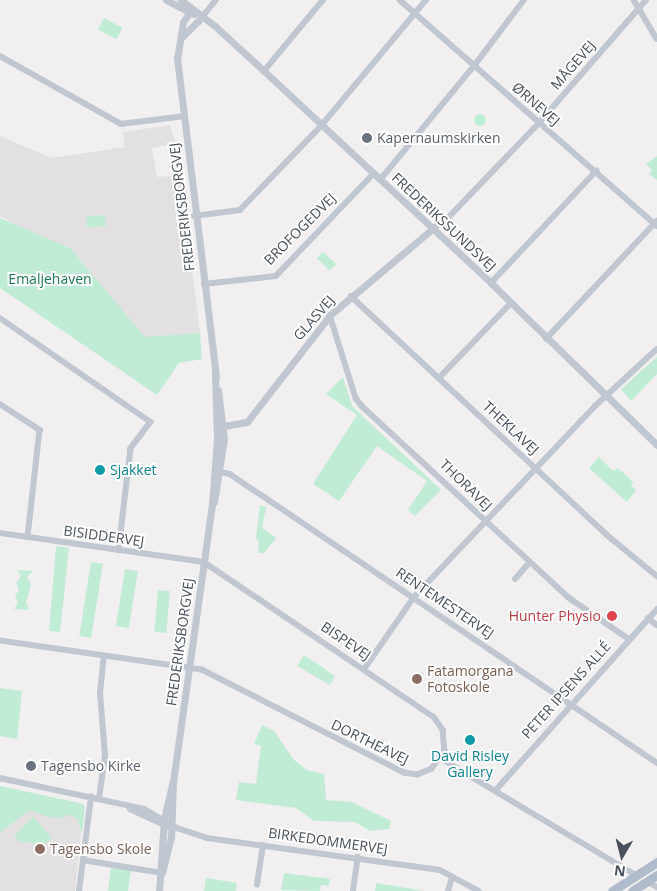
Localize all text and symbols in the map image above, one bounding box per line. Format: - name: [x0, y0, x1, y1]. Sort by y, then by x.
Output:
- street label: MÅGEVEJ: [547, 37, 599, 93]
- street label: ØRNEVEJ: [509, 79, 563, 129]
- place label: Kapernaumskirken: [377, 130, 500, 146]
- marker: Kapernaumskirken: [361, 132, 373, 144]
- street label: FREDERIKSBORGVEJ: [166, 142, 198, 272]
- street label: FREDERIKSSUNDSVEJ: [388, 169, 500, 275]
- street label: BROFOGEDVEJ: [261, 190, 339, 268]
- park label: Emaljehaven: [8, 271, 92, 287]
- street label: GLASVEJ: [290, 292, 338, 344]
- street label: THEKLAVEJ: [480, 398, 542, 458]
- street label: THORAVEJ: [436, 456, 496, 514]
- place label: Sjakket: [110, 462, 157, 478]
- marker: Sjakket: [94, 464, 106, 476]
- street label: BISIDDERVEJ: [63, 522, 145, 550]
- street label: RENTEMESTERVEJ: [393, 564, 497, 642]
- street label: FREDERIKSBORGVEJ: [163, 577, 197, 707]
- place label: Hunter Physio: [509, 608, 601, 624]
- marker: Hunter Physio: [605, 609, 619, 623]
- street label: BISPEVEJ: [318, 618, 374, 664]
- street label: PETER IPSENS ALLÉ: [518, 638, 614, 742]
- place label: Fatamorgana Fotoskole: [427, 663, 514, 696]
- marker: Fatamorgana Fotoskole: [411, 673, 423, 685]
- street label: DORTHEAVEJ: [328, 716, 412, 768]
- marker: David Risley Gallery: [464, 734, 476, 746]
- place label: David Risley Gallery: [431, 748, 509, 780]
- place label: Tagensbo Kirke: [41, 758, 141, 774]
- marker: Tagensbo Kirke: [25, 760, 37, 772]
- street label: BIRKEDOMMERVEJ: [267, 824, 389, 858]
- north arrow: [597, 831, 647, 881]
- place label: Tagensbo Skole: [50, 841, 152, 857]
- marker: Tagensbo Skole: [34, 843, 46, 855]
- text: N: [613, 861, 627, 882]

